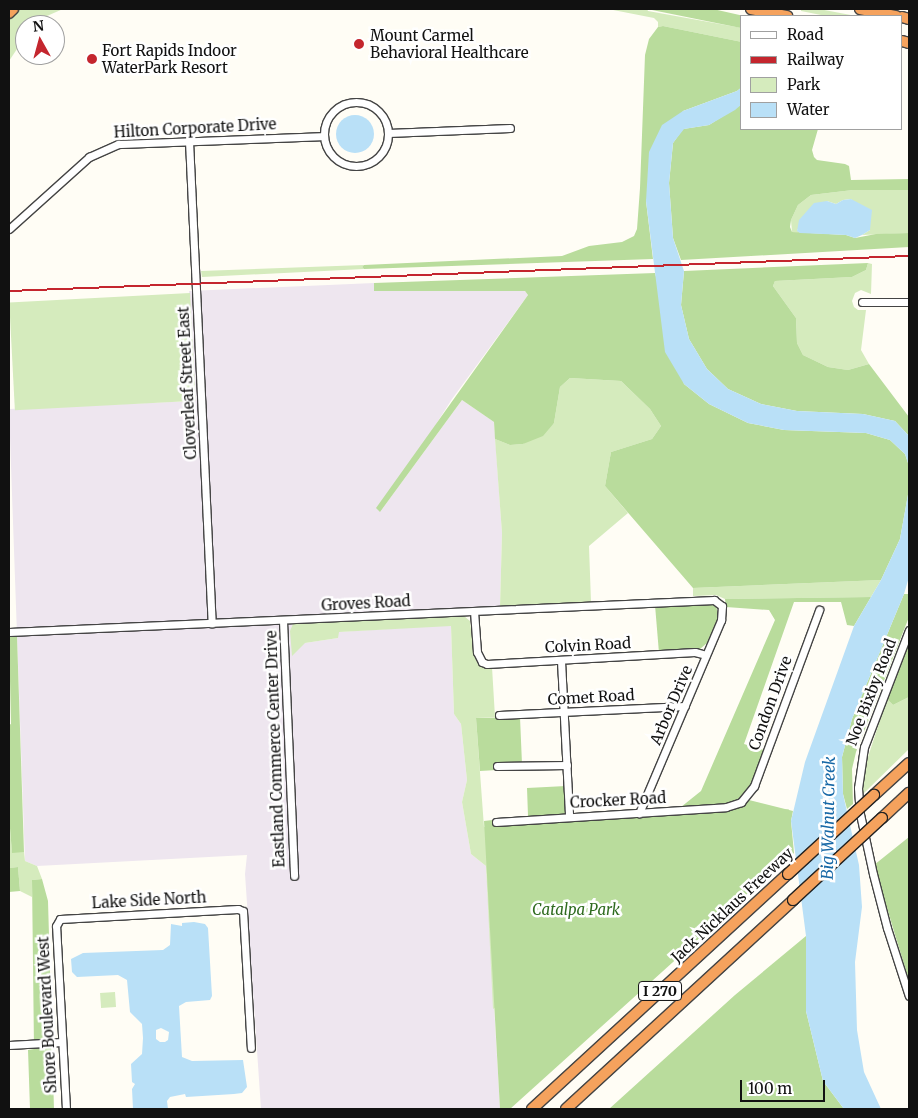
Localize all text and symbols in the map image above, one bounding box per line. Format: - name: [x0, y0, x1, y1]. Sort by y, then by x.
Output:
- north arrow: [15, 15, 65, 65]
- legend: [740, 15, 903, 130]
- text: N: [32, 16, 45, 36]
- text: Road: [787, 25, 823, 44]
- place label: Mount Carmel Behavioral Healthcare: [370, 26, 529, 61]
- marker: Mount Carmel Behavioral Healthcare: [352, 37, 366, 51]
- place label: Fort Rapids Indoor WaterPark Resort: [102, 41, 237, 76]
- text: Railway: [787, 50, 844, 69]
- marker: Fort Rapids Indoor WaterPark Resort: [86, 53, 98, 65]
- text: Park: [787, 75, 820, 94]
- text: Water: [787, 100, 829, 119]
- street label: Hilton Corporate Drive: [113, 115, 277, 141]
- street label: Cloverleaf Street East: [174, 306, 200, 460]
- street label: Groves Road: [321, 592, 411, 614]
- street label: Eastland Commerce Center Drive: [262, 630, 288, 868]
- street label: Colvin Road: [545, 634, 631, 656]
- street label: Noe Bixby Road: [842, 636, 900, 748]
- street label: Condon Drive: [745, 654, 795, 752]
- street label: Arbor Drive: [646, 663, 696, 747]
- street label: Comet Road: [547, 686, 635, 708]
- water label: Big Walnut Creek: [817, 756, 839, 880]
- street label: Crocker Road: [569, 788, 667, 812]
- street label: Jack Nicklaus Freeway: [667, 844, 797, 966]
- street label: Lake Side North: [91, 888, 207, 912]
- park label: Catalpa Park: [532, 901, 620, 919]
- street label: Shore Boulevard West: [34, 936, 60, 1094]
- road number: I 270: [638, 979, 682, 1002]
- scale bar: [743, 1070, 828, 1102]
- text: 100 m: [748, 1079, 792, 1098]

